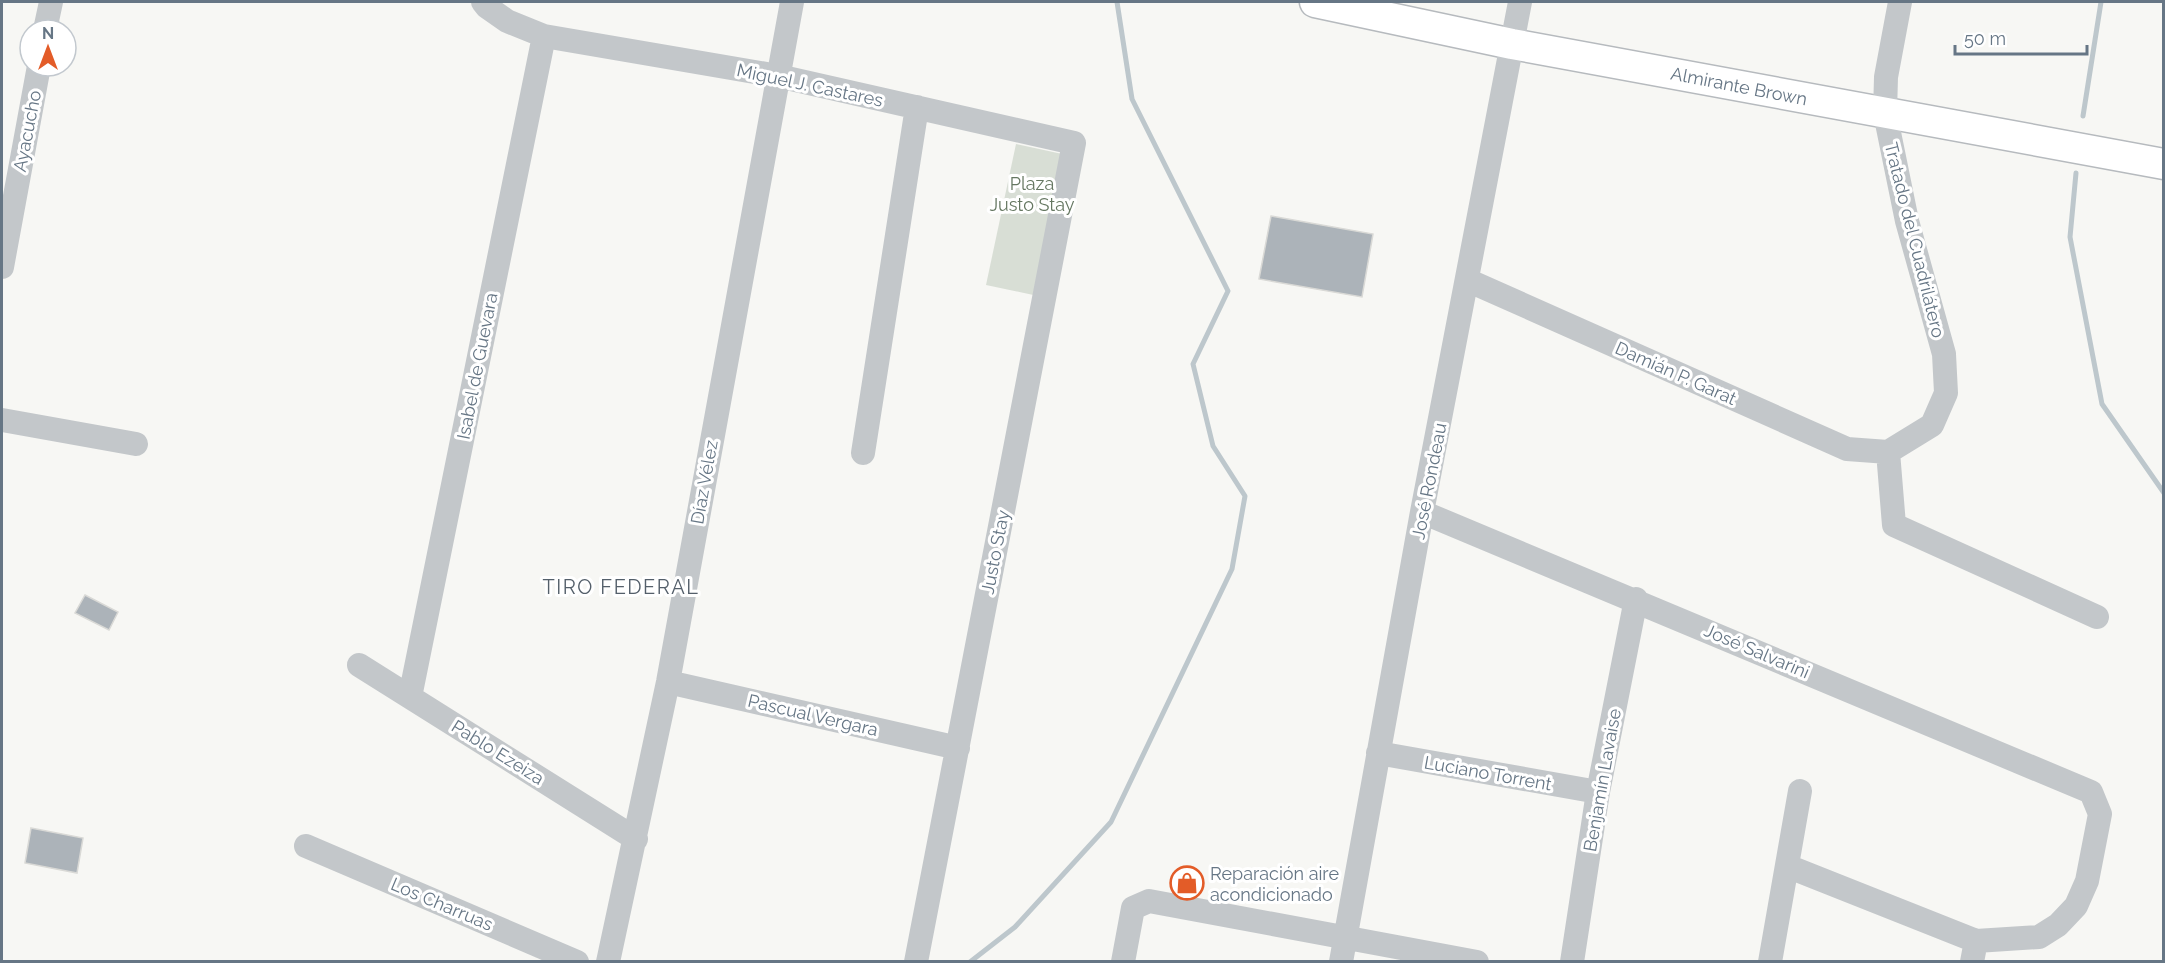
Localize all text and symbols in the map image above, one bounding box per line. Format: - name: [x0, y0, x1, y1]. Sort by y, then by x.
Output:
- north arrow: [18, 18, 78, 78]
- scale bar: [1955, 18, 2087, 56]
- text: N: [42, 24, 54, 43]
- text: 50 m: [1964, 28, 2006, 49]
- street label: Miguel J. Castares: [735, 59, 885, 111]
- street label: Almirante Brown: [1669, 62, 1809, 110]
- street label: Ayacucho: [9, 88, 45, 174]
- street label: Tratado del Cuadrilátero: [1881, 140, 1950, 340]
- park label: Plaza Justo Stay: [989, 173, 1075, 215]
- street label: Isabel de Guevara: [452, 291, 502, 441]
- street label: Damián P. Garat: [1612, 337, 1740, 409]
- street label: José Rondeau: [1407, 421, 1451, 541]
- street label: Díaz Vélez: [686, 438, 722, 526]
- street label: Justo Stay: [977, 508, 1013, 596]
- district label: TIRO FEDERAL: [543, 575, 699, 599]
- street label: José Salvarini: [1701, 619, 1813, 683]
- street label: Pascual Vergara: [746, 690, 880, 740]
- street label: Benjamín Lavaise: [1579, 706, 1625, 853]
- street label: Pablo Ezeiza: [448, 715, 548, 789]
- street label: Luciano Torrent: [1423, 751, 1553, 795]
- place label: Reparación aire acondicionado: [1210, 863, 1339, 905]
- shop icon: Reparación aire acondicionado: [1169, 865, 1205, 901]
- street label: Los Charruas: [388, 873, 496, 935]

